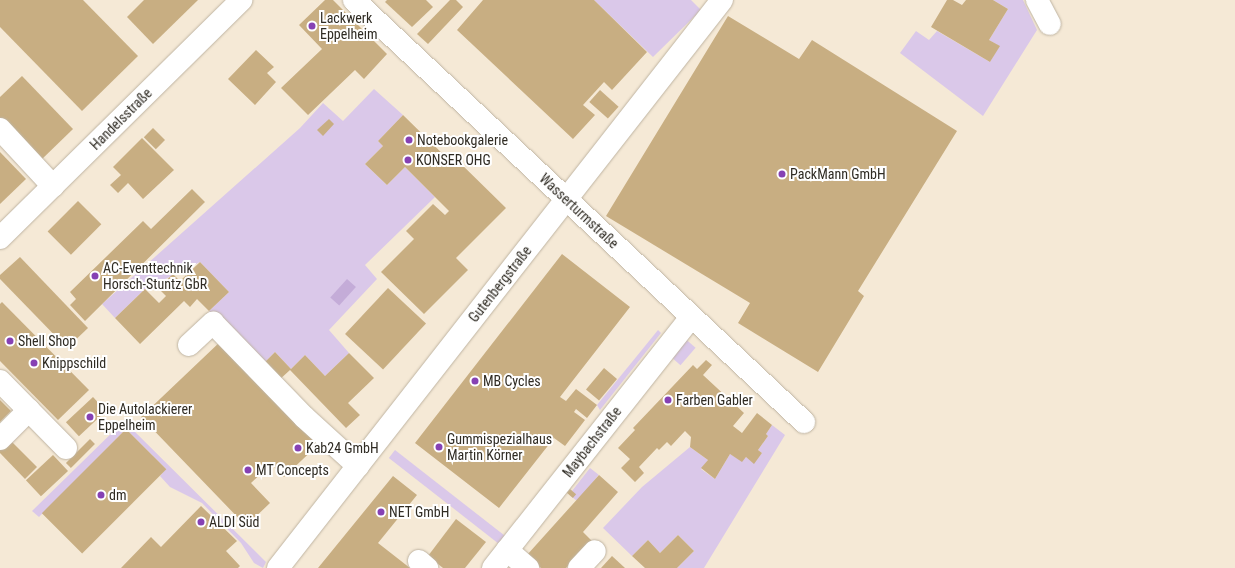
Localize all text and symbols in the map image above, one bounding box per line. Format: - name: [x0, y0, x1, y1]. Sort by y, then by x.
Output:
- place label: Lackwerk Eppelheim: [320, 10, 378, 42]
- marker: Lackwerk Eppelheim: [307, 21, 317, 31]
- street label: Handelsstraße: [87, 85, 155, 153]
- place label: Notebookgalerie: [417, 132, 508, 148]
- marker: Notebookgalerie: [404, 135, 414, 145]
- place label: KONSER OHG: [416, 152, 491, 168]
- marker: KONSER OHG: [403, 155, 413, 165]
- place label: PackMann GmbH: [790, 166, 886, 182]
- marker: PackMann GmbH: [777, 169, 787, 179]
- street label: Wasserturmstraße: [536, 170, 622, 252]
- street label: Gutenbergstraße: [465, 243, 535, 325]
- place label: AC-Eventtechnik Horsch-Stuntz GbR: [103, 260, 207, 292]
- marker: AC-Eventtechnik Horsch-Stuntz GbR: [90, 271, 100, 281]
- place label: Shell Shop: [18, 333, 76, 349]
- marker: Shell Shop: [5, 336, 15, 346]
- place label: Knippschild: [42, 355, 106, 371]
- marker: Knippschild: [29, 358, 39, 368]
- place label: MB Cycles: [483, 373, 541, 389]
- marker: MB Cycles: [470, 376, 480, 386]
- place label: Farben Gabler: [676, 392, 753, 408]
- marker: Farben Gabler: [663, 395, 673, 405]
- place label: Die Autolackierer Eppelheim: [98, 401, 192, 434]
- street label: Maybachstraße: [559, 403, 625, 481]
- marker: Die Autolackierer Eppelheim: [85, 412, 95, 422]
- place label: Gummispezialhaus Martin Körner: [447, 431, 552, 464]
- place label: Kab24 GmbH: [306, 440, 379, 456]
- marker: Gummispezialhaus Martin Körner: [434, 442, 444, 452]
- marker: Kab24 GmbH: [293, 443, 303, 453]
- place label: MT Concepts: [256, 462, 329, 478]
- marker: MT Concepts: [243, 465, 253, 475]
- place label: dm: [109, 487, 126, 503]
- marker: dm: [96, 490, 106, 500]
- place label: NET GmbH: [389, 504, 450, 520]
- marker: NET GmbH: [376, 507, 386, 517]
- place label: ALDI Süd: [209, 514, 259, 530]
- marker: ALDI Süd: [196, 517, 206, 527]

